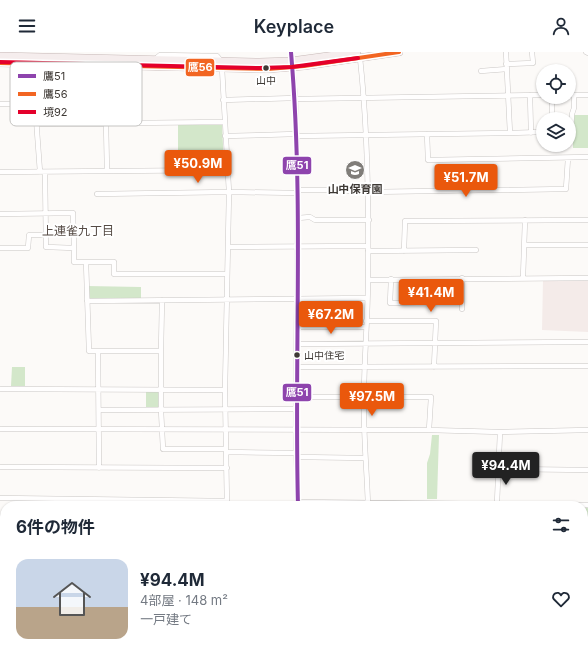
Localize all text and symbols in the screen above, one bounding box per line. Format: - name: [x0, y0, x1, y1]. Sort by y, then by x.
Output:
- icon: menu: [16, 15, 38, 37]
- icon: person: [550, 15, 572, 37]
- text: Keyplace: [254, 16, 334, 37]
- line badge: 鷹56: [185, 58, 215, 77]
- text: 鷹56: [187, 60, 213, 74]
- legend: [10, 62, 142, 126]
- marker: 山中: [261, 63, 271, 73]
- map controls: [536, 64, 576, 152]
- button: locate: [536, 64, 576, 104]
- text: 鷹51: [43, 69, 65, 83]
- place label: 山中: [256, 74, 276, 86]
- text: 鷹56: [43, 87, 68, 101]
- text: 境92: [43, 105, 68, 119]
- button: layers: [536, 112, 576, 152]
- pin: ¥50.9M: [165, 150, 231, 184]
- text: ¥50.9M: [174, 155, 222, 171]
- line badge: 鷹51: [282, 156, 312, 175]
- text: 鷹51: [286, 158, 309, 172]
- school or university icon: 山中保育園: [344, 159, 366, 181]
- pin: ¥51.7M: [433, 164, 499, 198]
- text: ¥51.7M: [443, 169, 489, 185]
- place label: 山中保育園: [328, 182, 383, 196]
- district label: 上連雀九丁目: [42, 223, 114, 238]
- pin: ¥41.4M: [398, 279, 464, 313]
- text: ¥41.4M: [408, 284, 454, 300]
- pin: ¥67.2M: [298, 301, 364, 335]
- text: ¥67.2M: [308, 306, 354, 322]
- place label: 山中住宅: [304, 349, 344, 361]
- marker: 山中住宅: [292, 350, 302, 360]
- line badge: 鷹51: [282, 383, 312, 402]
- pin: ¥97.5M: [339, 383, 405, 417]
- text: 鷹51: [286, 385, 309, 399]
- text: ¥97.5M: [349, 388, 395, 404]
- pin: ¥94.4M: [473, 452, 539, 486]
- text: ¥94.4M: [481, 457, 531, 473]
- icon: filters: [550, 514, 572, 536]
- text: 6件の物件: [16, 517, 95, 537]
- text: ¥94.4M: [140, 570, 205, 590]
- icon: home: [48, 575, 96, 623]
- icon: heart: [550, 588, 572, 610]
- text: 4部屋 · 148 m²: [140, 592, 228, 608]
- text: 一戸建て: [140, 611, 192, 627]

